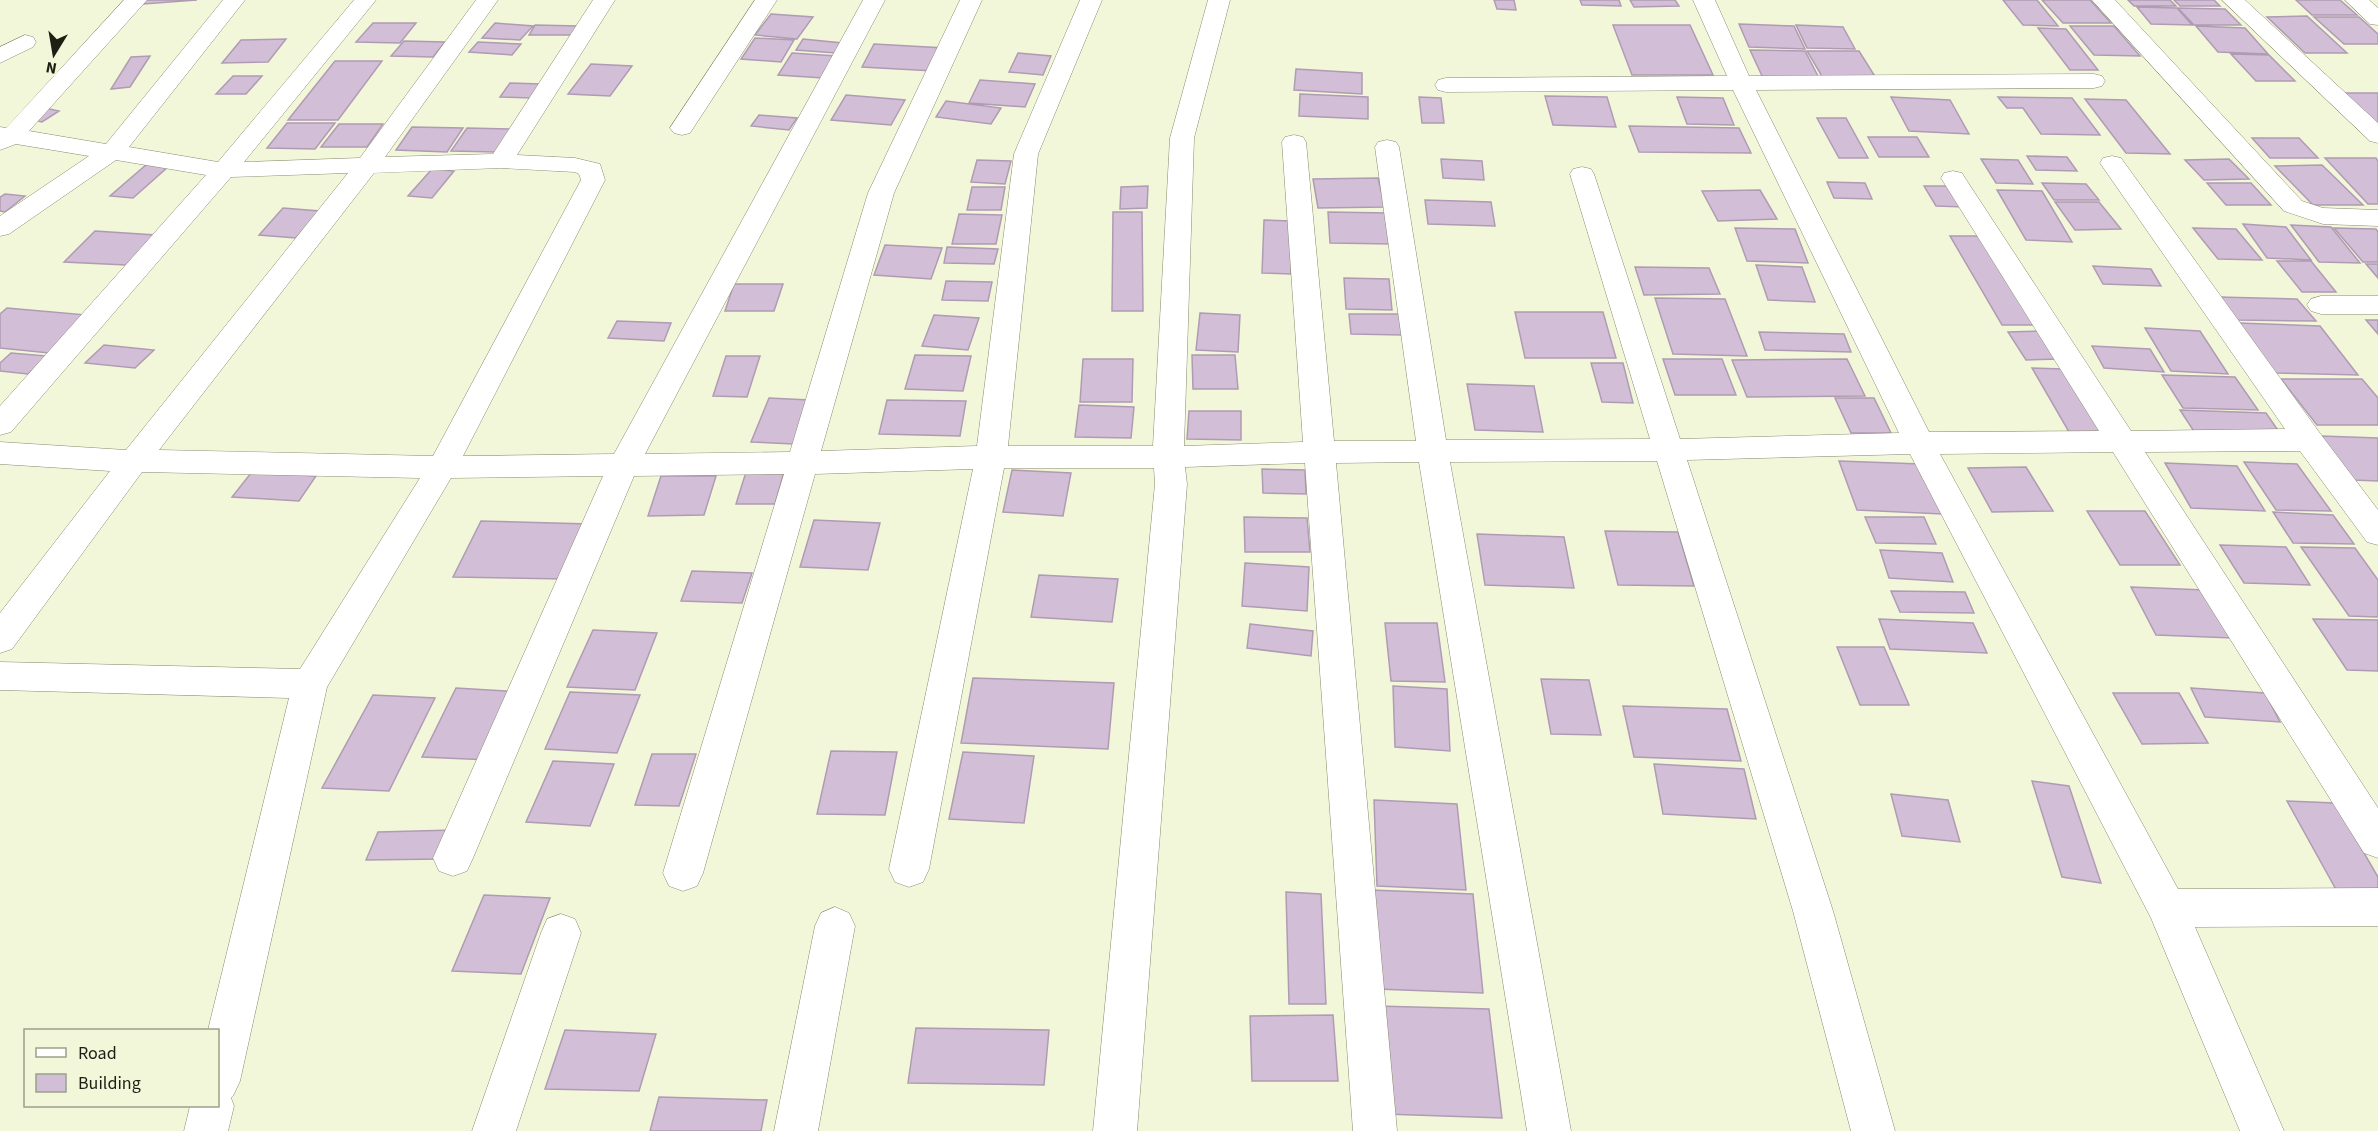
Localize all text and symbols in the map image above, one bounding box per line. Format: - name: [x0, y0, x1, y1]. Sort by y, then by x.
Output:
- north arrow: [24, 24, 84, 84]
- text: N: [44, 56, 59, 80]
- legend: [24, 1029, 219, 1107]
- text: Road: [78, 1041, 117, 1066]
- text: Building: [78, 1071, 141, 1096]

